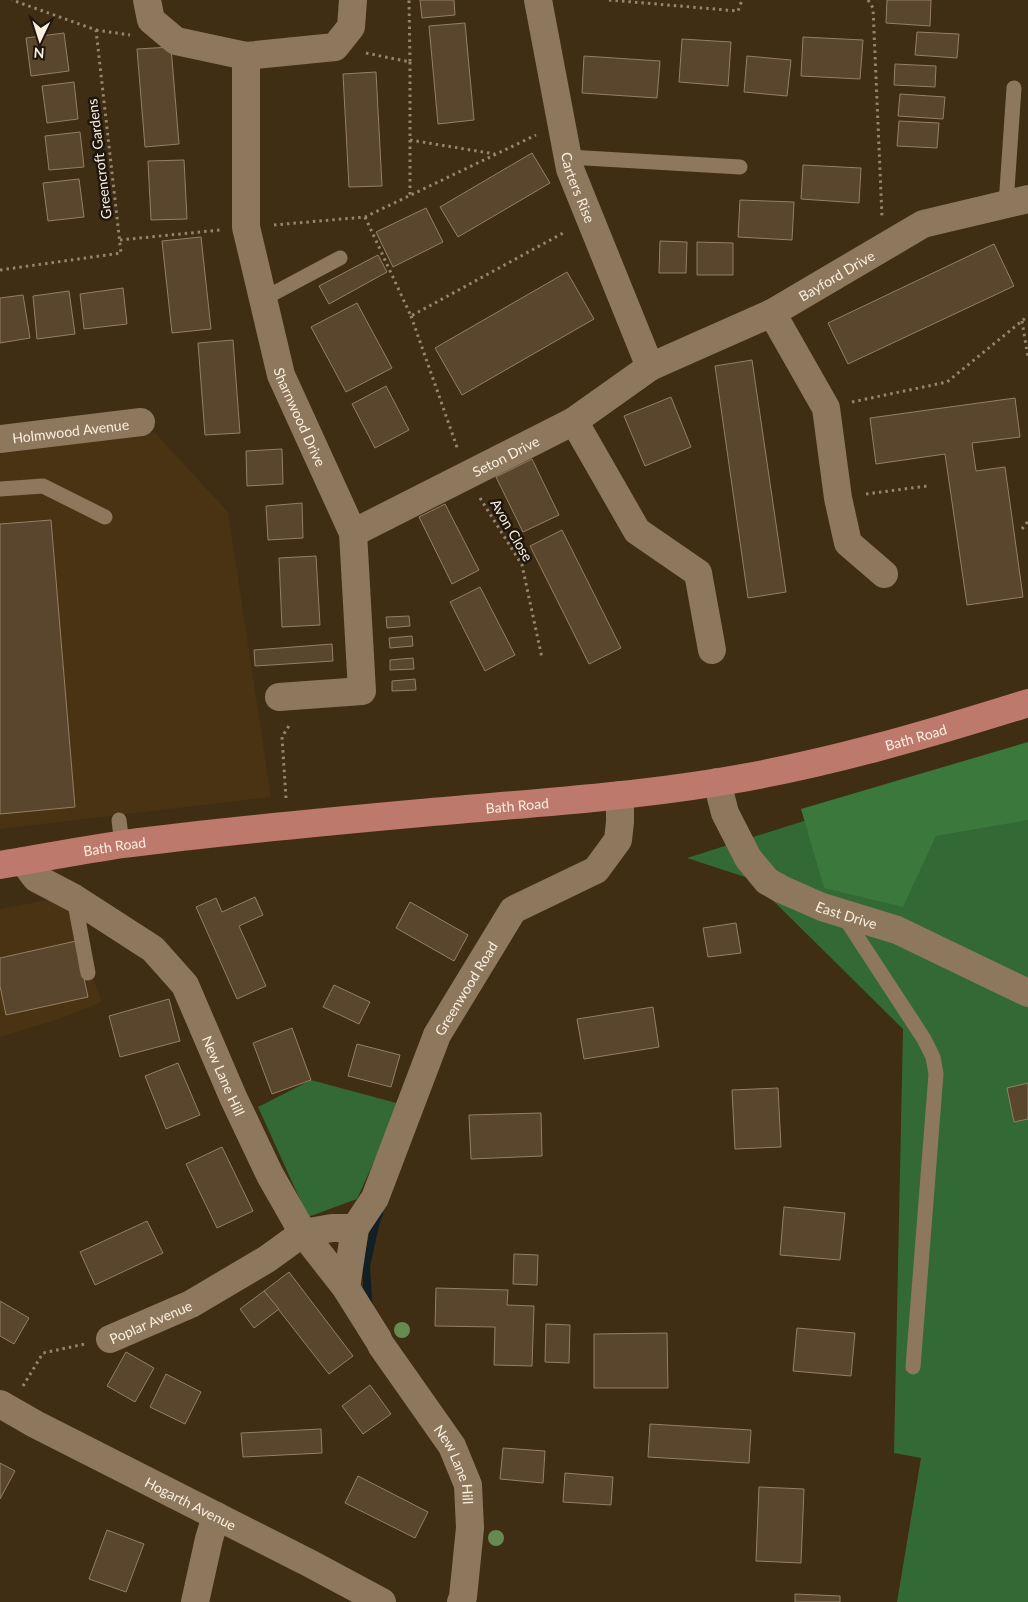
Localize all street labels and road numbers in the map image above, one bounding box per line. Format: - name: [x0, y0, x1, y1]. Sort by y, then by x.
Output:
- street label: Greencroft Gardens: [83, 98, 115, 220]
- street label: Carters Rise: [558, 151, 599, 225]
- street label: Bayford Drive: [795, 246, 877, 304]
- street label: Sharnwood Drive: [271, 366, 330, 469]
- street label: Holmwood Avenue: [11, 415, 130, 446]
- street label: Seton Drive: [469, 432, 542, 480]
- street label: Avon Close: [487, 496, 537, 564]
- street label: Bath Road: [883, 720, 949, 754]
- street label: Bath Road: [485, 794, 550, 816]
- street label: Bath Road: [82, 833, 147, 859]
- street label: East Drive: [813, 897, 879, 932]
- street label: Greenwood Road: [430, 938, 501, 1038]
- street label: New Lane Hill: [199, 1033, 249, 1118]
- street label: Poplar Avenue: [106, 1296, 194, 1347]
- street label: New Lane Hill: [431, 1421, 477, 1505]
- street label: Hogarth Avenue: [142, 1473, 239, 1533]

